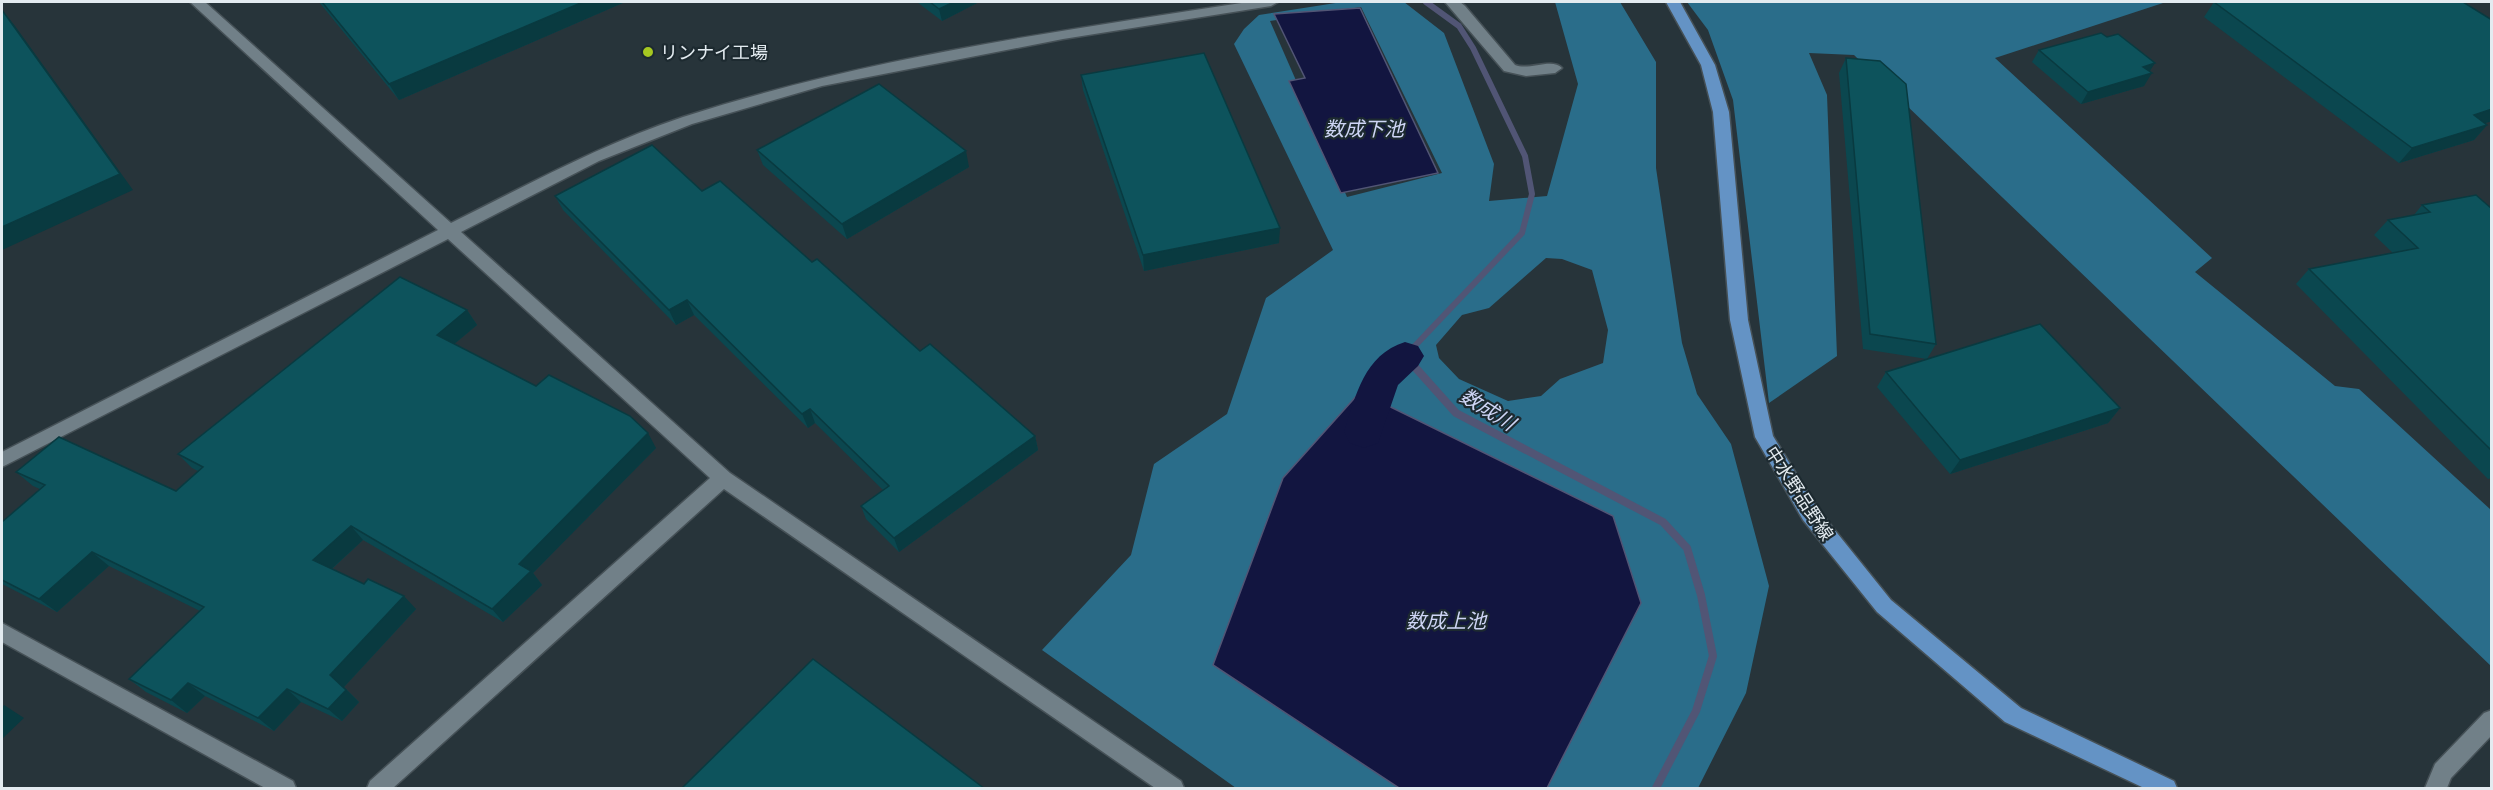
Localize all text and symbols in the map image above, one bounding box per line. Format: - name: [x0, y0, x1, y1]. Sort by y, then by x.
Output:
- place label: リンナイ工場: [660, 42, 768, 62]
- marker: リンナイ工場: [641, 45, 655, 59]
- water label: 数成下池: [1324, 117, 1406, 140]
- water label: 数成川: [1456, 383, 1521, 436]
- street label: 中水野品野線: [1762, 442, 1838, 544]
- water label: 数成上池: [1406, 609, 1488, 632]

